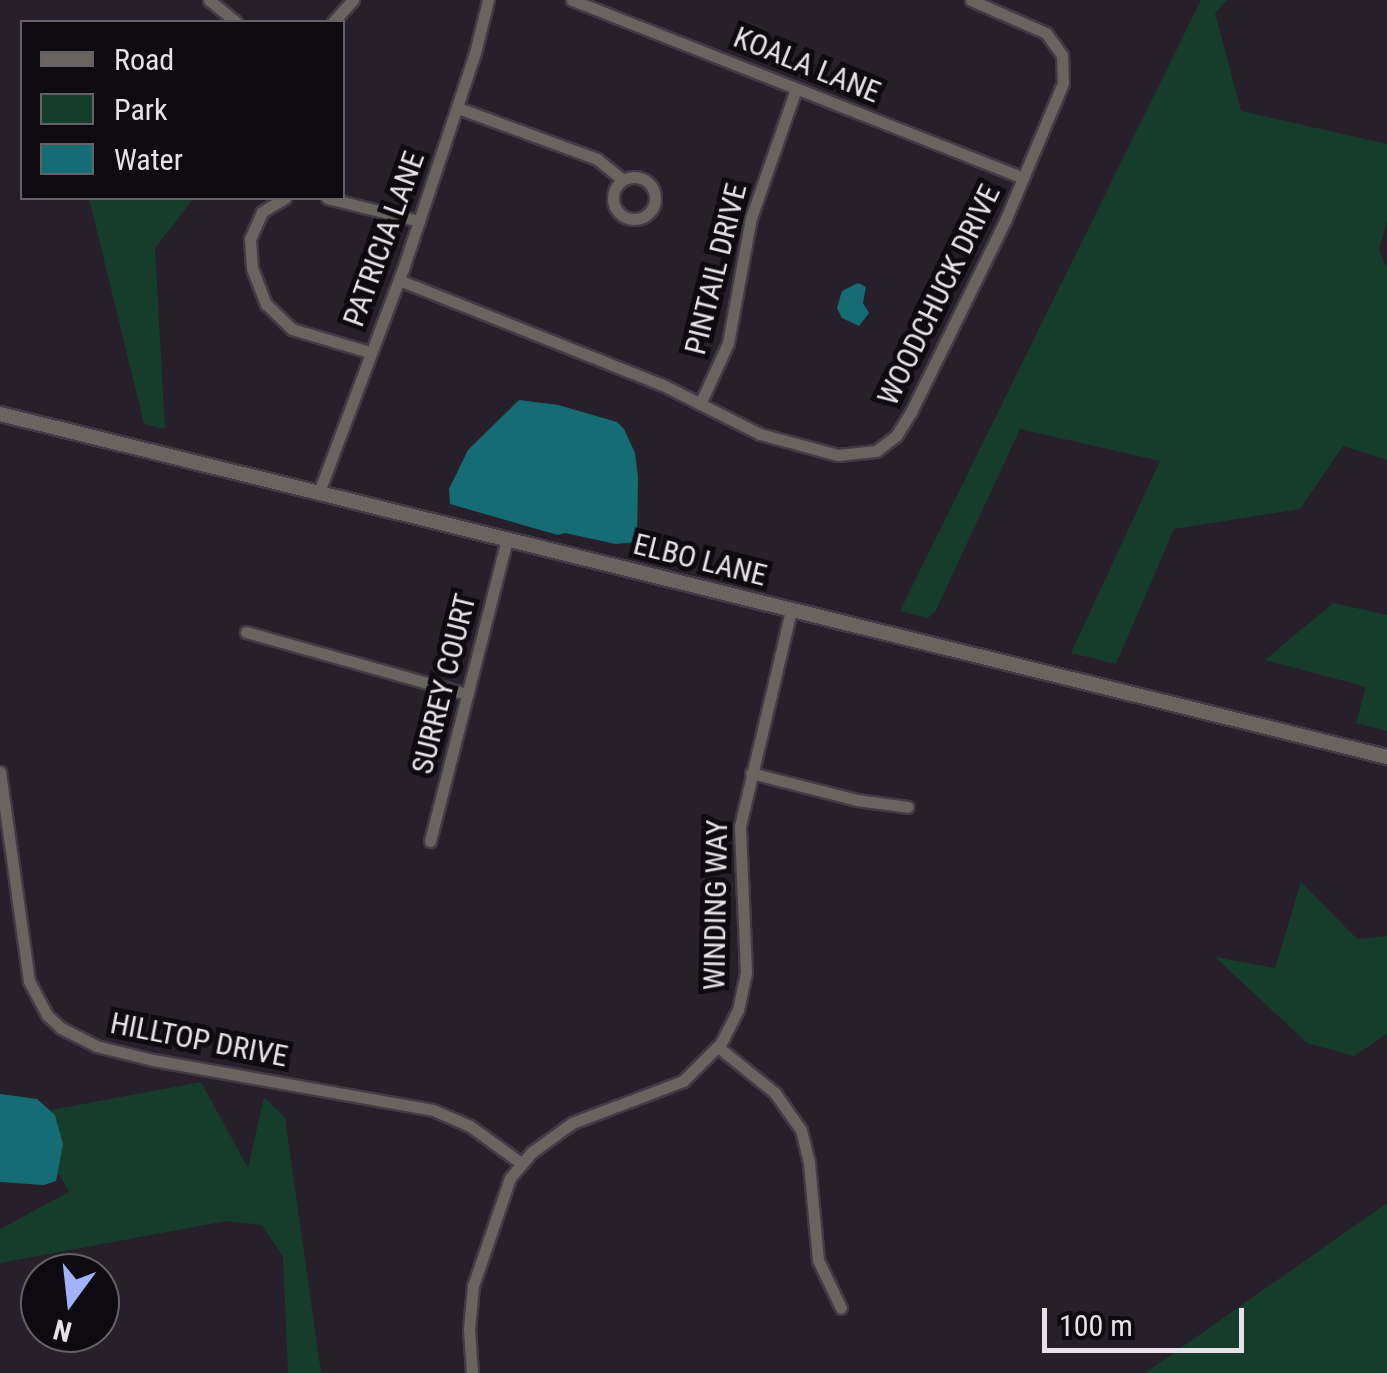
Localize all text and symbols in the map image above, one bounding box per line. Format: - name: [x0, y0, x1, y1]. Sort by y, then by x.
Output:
- street label: KOALA LANE: [728, 19, 886, 111]
- legend: [20, 20, 345, 200]
- text: Road: [114, 42, 174, 77]
- text: Park: [114, 92, 168, 127]
- text: Water: [114, 142, 183, 177]
- street label: PATRICIA LANE: [336, 147, 432, 331]
- street label: WOODCHUCK DRIVE: [870, 179, 1008, 411]
- street label: PINTAIL DRIVE: [677, 180, 755, 358]
- street label: ELBO LANE: [630, 526, 770, 594]
- street label: SURREY COURT: [404, 590, 484, 778]
- street label: WINDING WAY: [697, 819, 735, 991]
- street label: HILLTOP DRIVE: [107, 1005, 291, 1075]
- north arrow: [20, 1253, 120, 1353]
- scale bar: [1047, 1288, 1250, 1350]
- text: 100 m: [1059, 1308, 1133, 1343]
- text: N: [50, 1312, 75, 1349]

